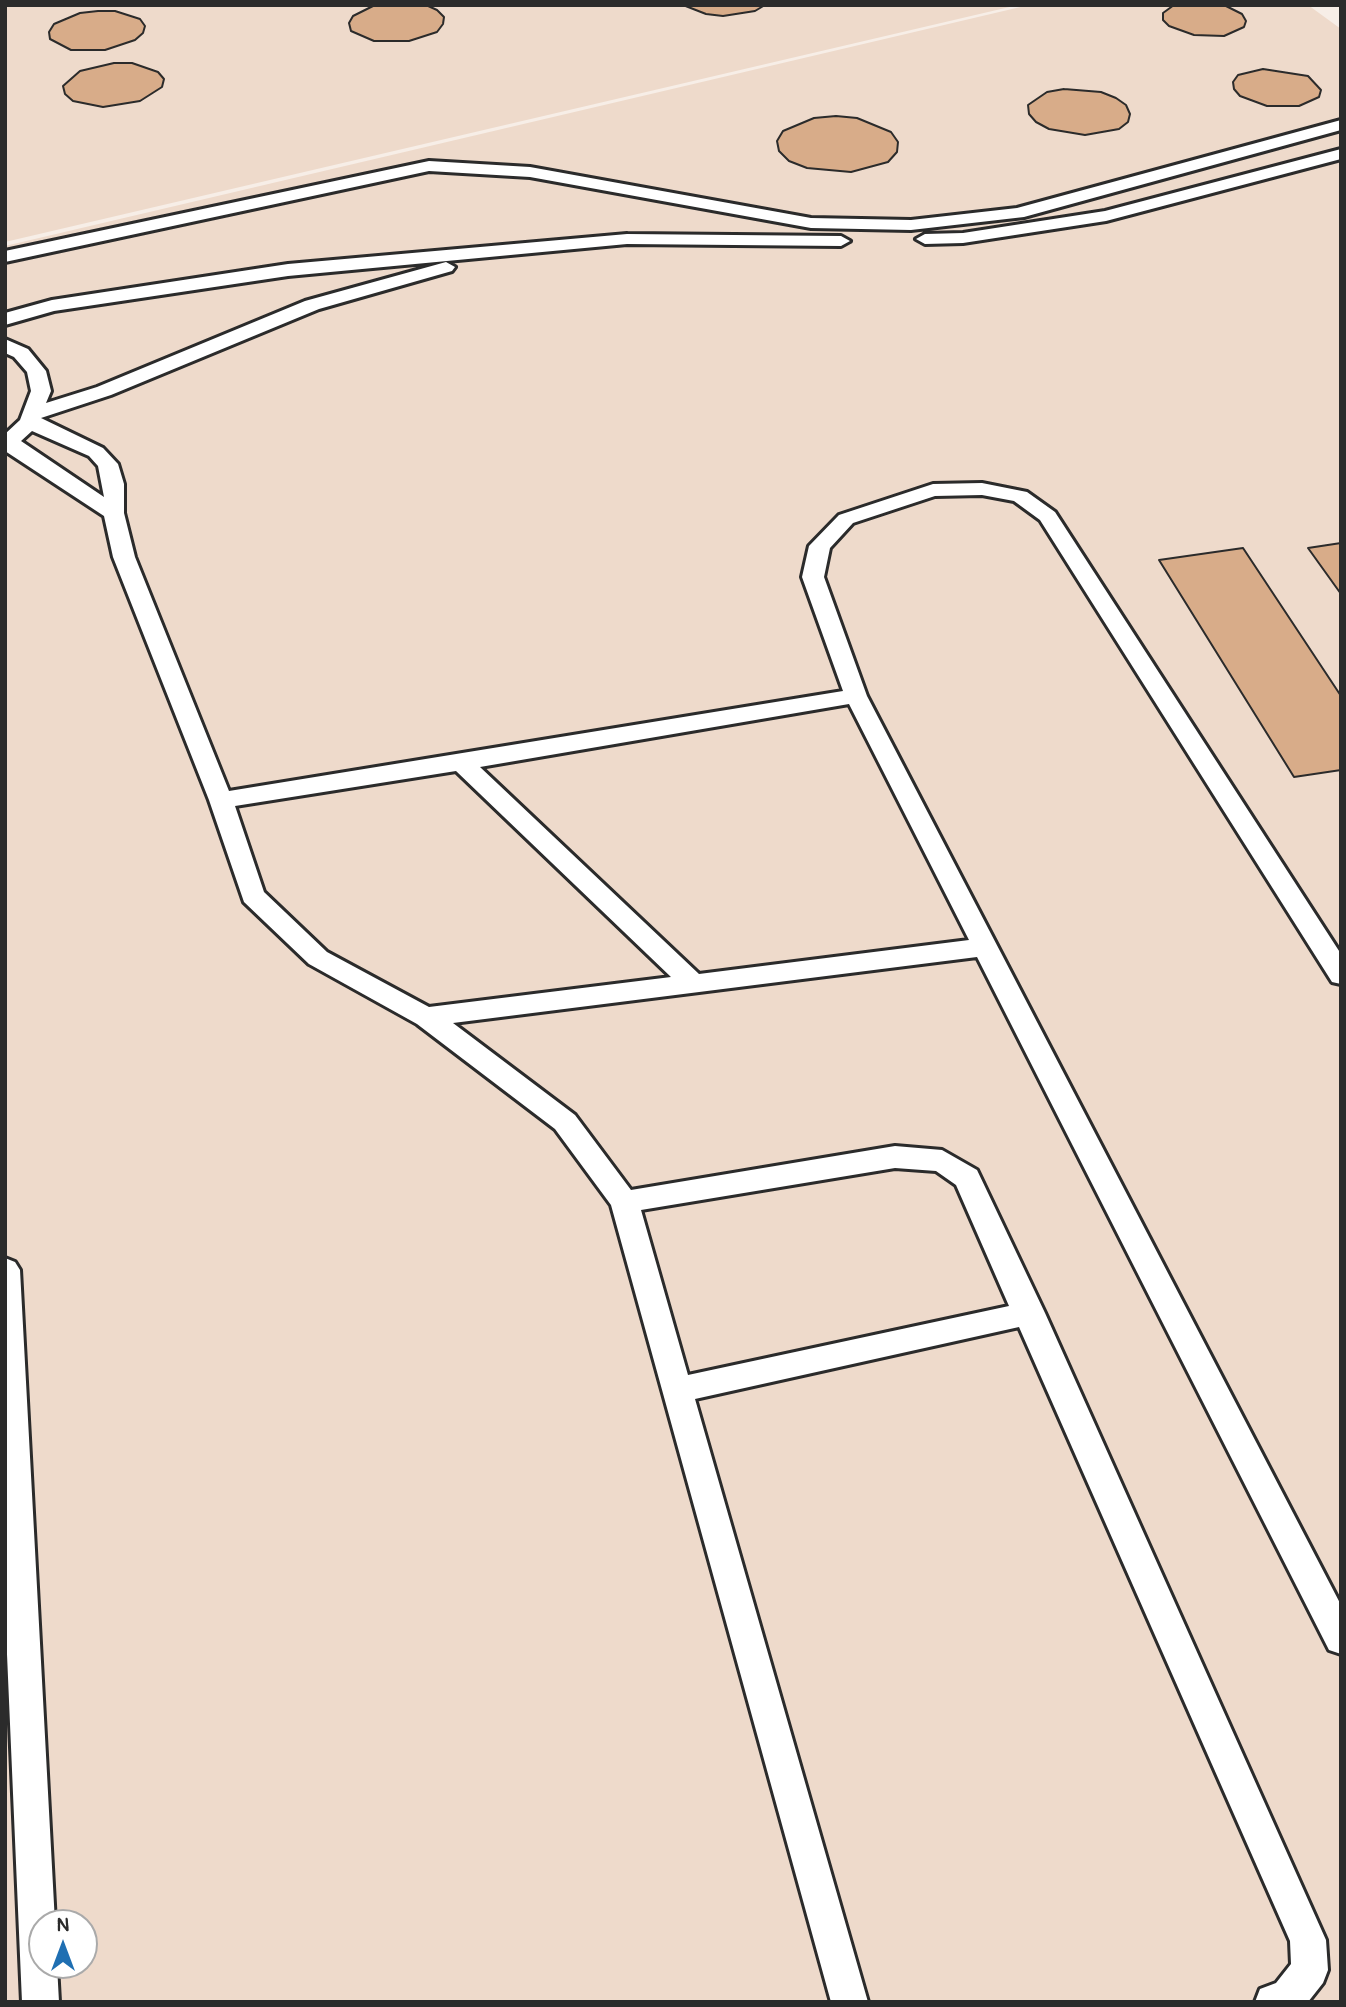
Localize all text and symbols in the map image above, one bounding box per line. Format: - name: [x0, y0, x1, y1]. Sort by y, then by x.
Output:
- north arrow: [28, 1909, 98, 1979]
- text: N: [57, 1913, 69, 1937]

